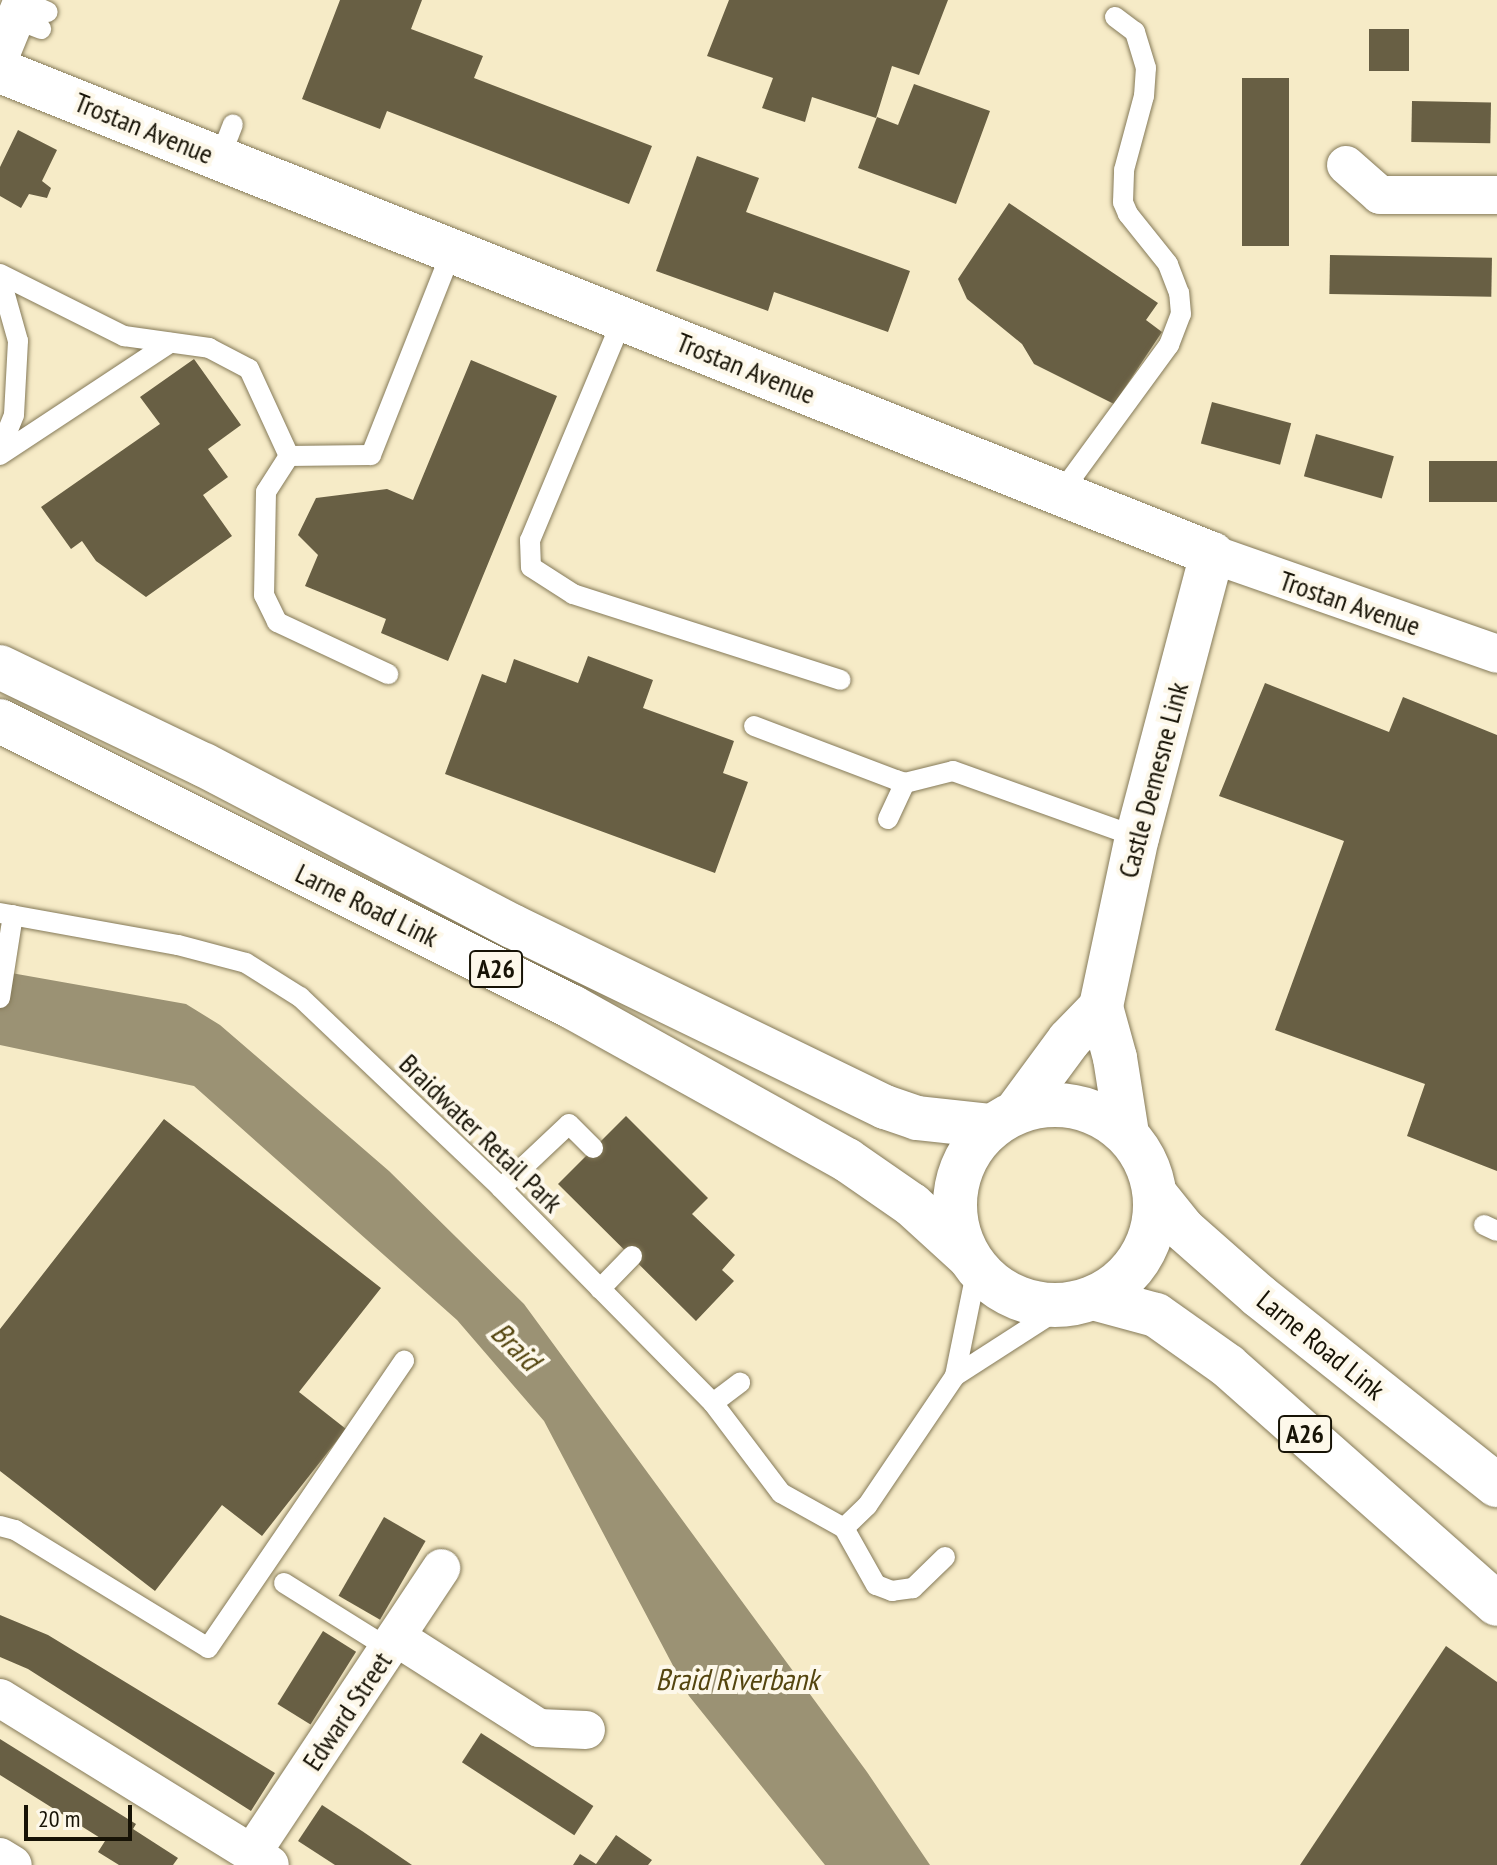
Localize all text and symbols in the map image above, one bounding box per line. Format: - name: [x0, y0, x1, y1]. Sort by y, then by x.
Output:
- street label: Trostan Avenue: [69, 85, 219, 171]
- street label: Trostan Avenue: [671, 325, 821, 411]
- street label: Trostan Avenue: [1275, 563, 1425, 643]
- street label: Castle Demesne Link: [1111, 679, 1195, 881]
- street label: Larne Road Link: [290, 856, 444, 954]
- road number: A26: [468, 947, 524, 991]
- street label: Braidwater Retail Park: [393, 1047, 569, 1219]
- street label: Larne Road Link: [1250, 1283, 1392, 1407]
- water label: Braid: [484, 1314, 548, 1378]
- road number: A26: [1277, 1412, 1333, 1456]
- street label: Edward Street: [295, 1645, 399, 1777]
- water label: Braid Riverbank: [655, 1661, 819, 1697]
- scale bar: [28, 1789, 136, 1839]
- text: 20 m: [38, 1803, 80, 1834]

